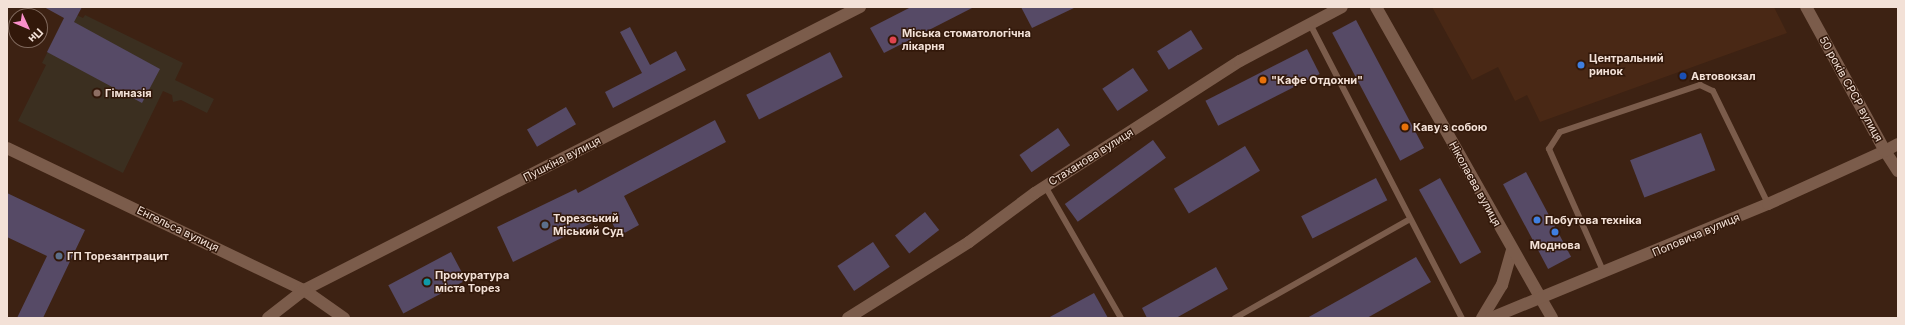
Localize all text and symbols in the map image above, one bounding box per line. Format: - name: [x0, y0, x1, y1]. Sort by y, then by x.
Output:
- north arrow: [8, 8, 48, 48]
- text: Пн: [26, 25, 46, 46]
- place label: Міська стоматологічна лікарня: [902, 27, 1031, 53]
- marker: Міська стоматологічна лікарня: [887, 34, 899, 46]
- street label: 50 років СРСР вулиця: [1816, 34, 1886, 144]
- place label: Центральний ринок: [1589, 52, 1664, 78]
- marker: Центральний ринок: [1576, 60, 1586, 70]
- place label: Автовокзал: [1691, 69, 1756, 83]
- marker: Автовокзал: [1678, 71, 1688, 81]
- place label: "Кафе Отдохни": [1271, 73, 1363, 87]
- marker: "Кафе Отдохни": [1258, 75, 1268, 85]
- place label: Гімназія: [105, 86, 152, 100]
- marker: Гімназія: [92, 88, 102, 98]
- place label: Каву з собою: [1413, 120, 1487, 134]
- marker: Каву з собою: [1400, 122, 1410, 132]
- street label: Стаханова вулиця: [1046, 126, 1136, 188]
- street label: Пушкіна вулиця: [521, 134, 603, 184]
- street label: Ніколаєва вулиця: [1446, 139, 1504, 229]
- street label: Енгельса вулиця: [135, 203, 221, 255]
- street label: Поповича вулиця: [1650, 211, 1742, 259]
- place label: Торезський Міський Суд: [553, 212, 624, 238]
- place label: Побутова техніка: [1545, 213, 1642, 227]
- marker: Побутова техніка: [1532, 215, 1542, 225]
- marker: Торезський Міський Суд: [540, 220, 550, 230]
- marker: Моднова: [1550, 227, 1560, 237]
- place label: Моднова: [1530, 238, 1580, 252]
- place label: ГП Торезантрацит: [67, 249, 169, 263]
- marker: ГП Торезантрацит: [54, 251, 64, 261]
- place label: Прокуратура міста Торез: [435, 269, 509, 295]
- marker: Прокуратура міста Торез: [422, 277, 432, 287]

